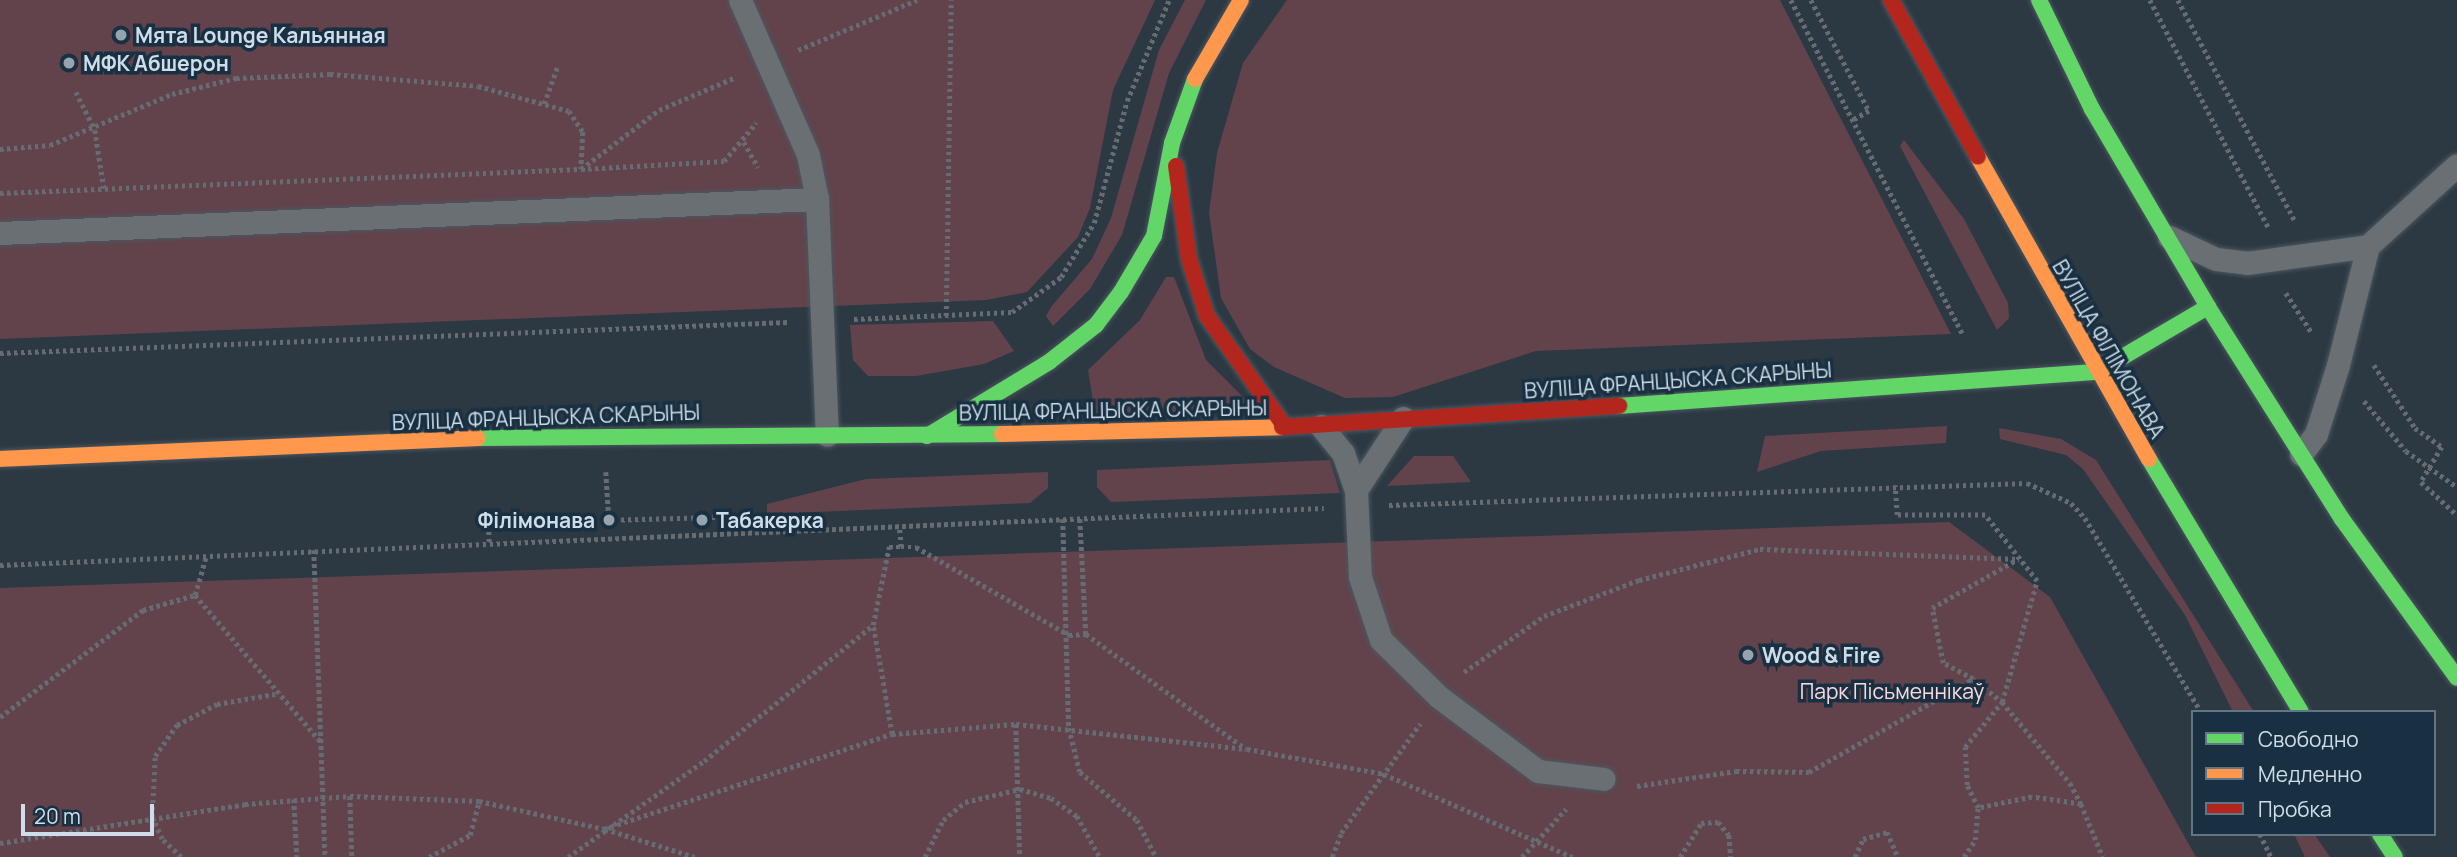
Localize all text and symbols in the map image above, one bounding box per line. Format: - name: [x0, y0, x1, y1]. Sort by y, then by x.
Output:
- place label: Мята Lounge Кальянная: [135, 22, 386, 48]
- marker: Мята Lounge Кальянная: [113, 27, 129, 43]
- place label: МФК Абшерон: [83, 50, 229, 76]
- marker: МФК Абшерон: [61, 55, 77, 71]
- street label: ВУЛІЦА ФІЛІМОНАВА: [2048, 255, 2170, 443]
- street label: ВУЛІЦА ФРАНЦЫСКА СКАРЫНЫ: [1523, 357, 1833, 403]
- street label: ВУЛІЦА ФРАНЦЫСКА СКАРЫНЫ: [959, 395, 1267, 425]
- street label: ВУЛІЦА ФРАНЦЫСКА СКАРЫНЫ: [391, 399, 701, 435]
- place label: Філімонава: [478, 507, 595, 533]
- place label: Табакерка: [716, 507, 824, 533]
- marker: Філімонава: [601, 512, 617, 528]
- marker: Табакерка: [694, 512, 710, 528]
- place label: Wood & Fire: [1762, 642, 1880, 668]
- marker: Wood & Fire: [1740, 647, 1756, 663]
- park label: Парк Пісьменнікаў: [1800, 678, 1984, 704]
- legend: [2191, 710, 2436, 836]
- text: Свободно: [2258, 725, 2359, 753]
- text: Медленно: [2258, 760, 2362, 788]
- scale bar: [24, 790, 158, 834]
- text: Пробка: [2258, 795, 2332, 823]
- text: 20 m: [34, 802, 81, 830]

